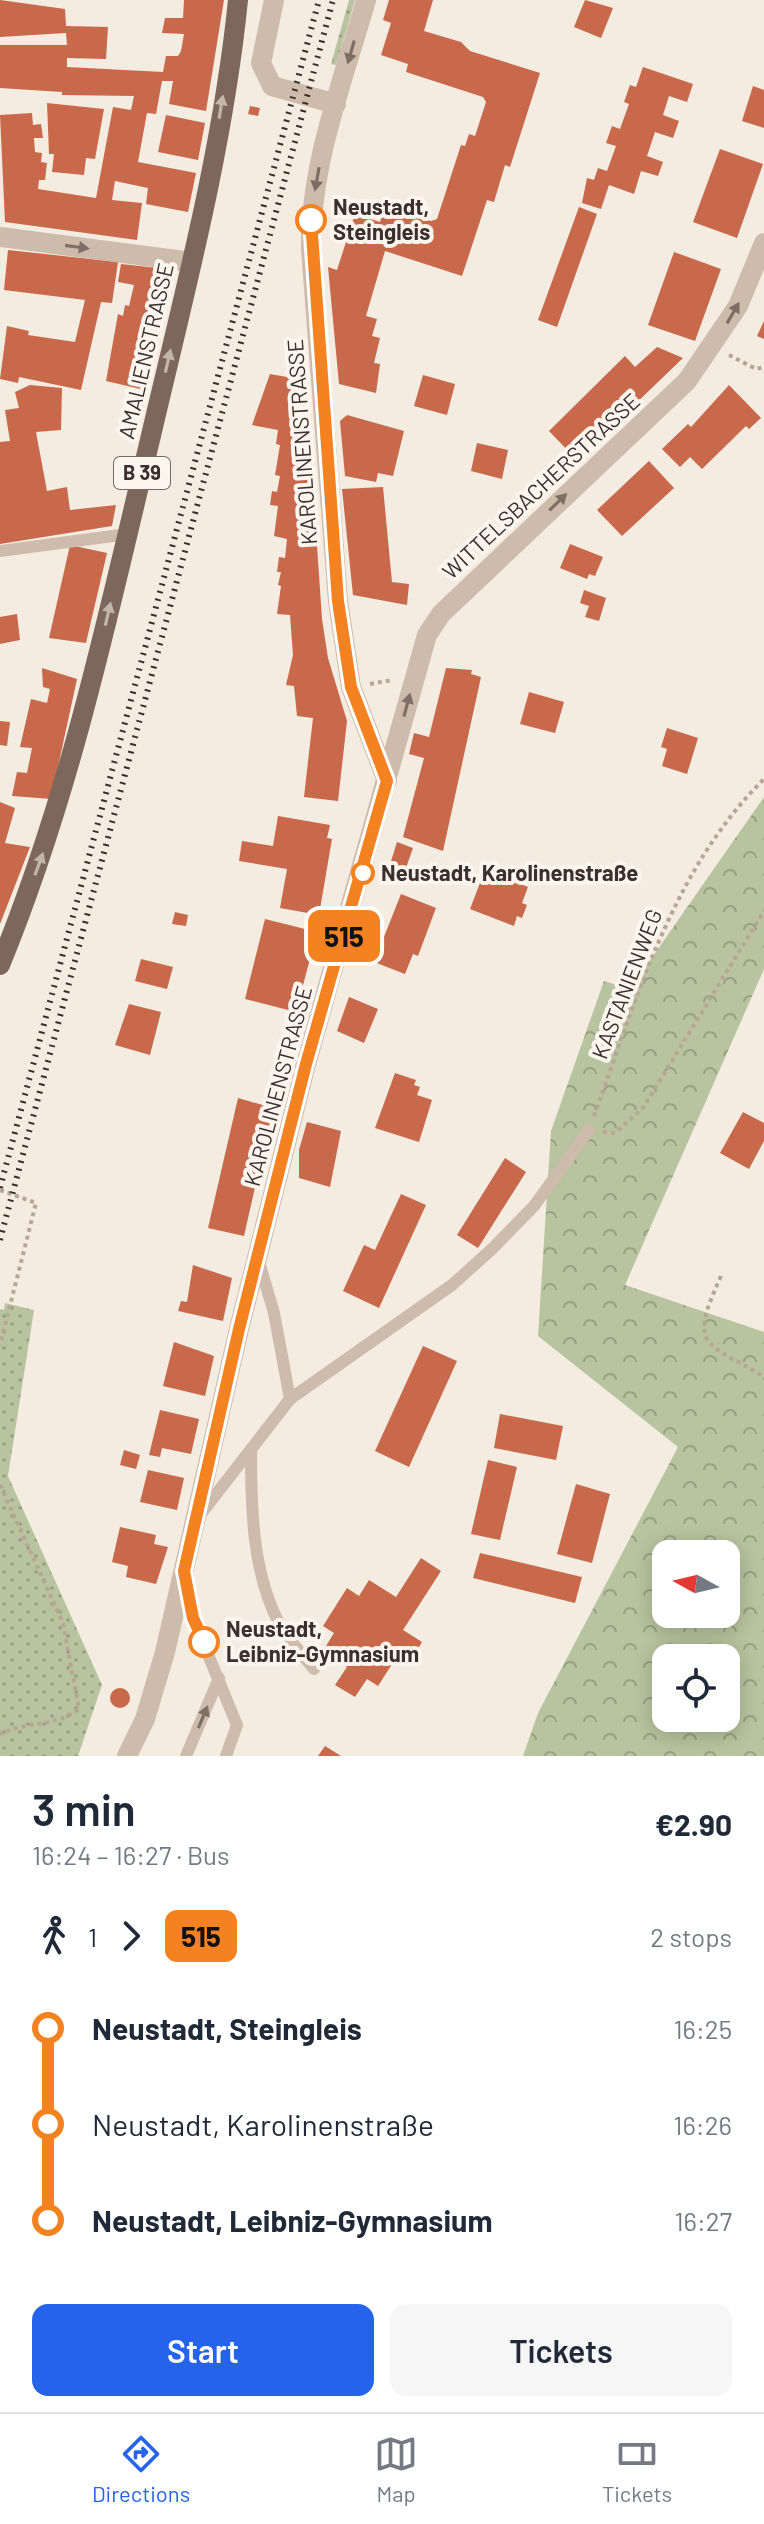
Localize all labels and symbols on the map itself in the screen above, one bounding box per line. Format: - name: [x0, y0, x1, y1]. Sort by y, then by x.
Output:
- one-way arrow: [344, 40, 357, 64]
- one-way arrow: [216, 94, 228, 119]
- one-way arrow: [310, 167, 322, 192]
- place label: Neustadt, Steingleis: [333, 193, 430, 244]
- marker: Neustadt, Steingleis: [296, 205, 326, 235]
- one-way arrow: [65, 241, 90, 254]
- street label: AMALIENSTRASSE: [112, 260, 178, 441]
- one-way arrow: [726, 302, 740, 324]
- street label: KAROLINENSTRASSE: [281, 338, 321, 546]
- one-way arrow: [163, 349, 175, 374]
- street label: WITTELSBACHERSTRASSE: [436, 387, 644, 584]
- road number: B 39: [114, 457, 170, 489]
- one-way arrow: [548, 494, 567, 512]
- one-way arrow: [103, 602, 115, 627]
- one-way arrow: [402, 693, 414, 718]
- one-way arrow: [33, 852, 45, 876]
- place label: Neustadt, Karolinenstraße: [381, 859, 638, 885]
- marker: Neustadt, Karolinenstraße: [352, 862, 374, 884]
- street label: KASTANIENWEG: [586, 905, 667, 1062]
- line badge: 515: [298, 910, 390, 962]
- street label: KAROLINENSTRASSE: [238, 983, 316, 1189]
- north arrow: [652, 1540, 740, 1628]
- place label: Neustadt, Leibniz-Gymnasium: [226, 1615, 419, 1666]
- marker: Neustadt, Leibniz-Gymnasium: [189, 1627, 219, 1657]
- one-way arrow: [196, 1705, 209, 1729]

